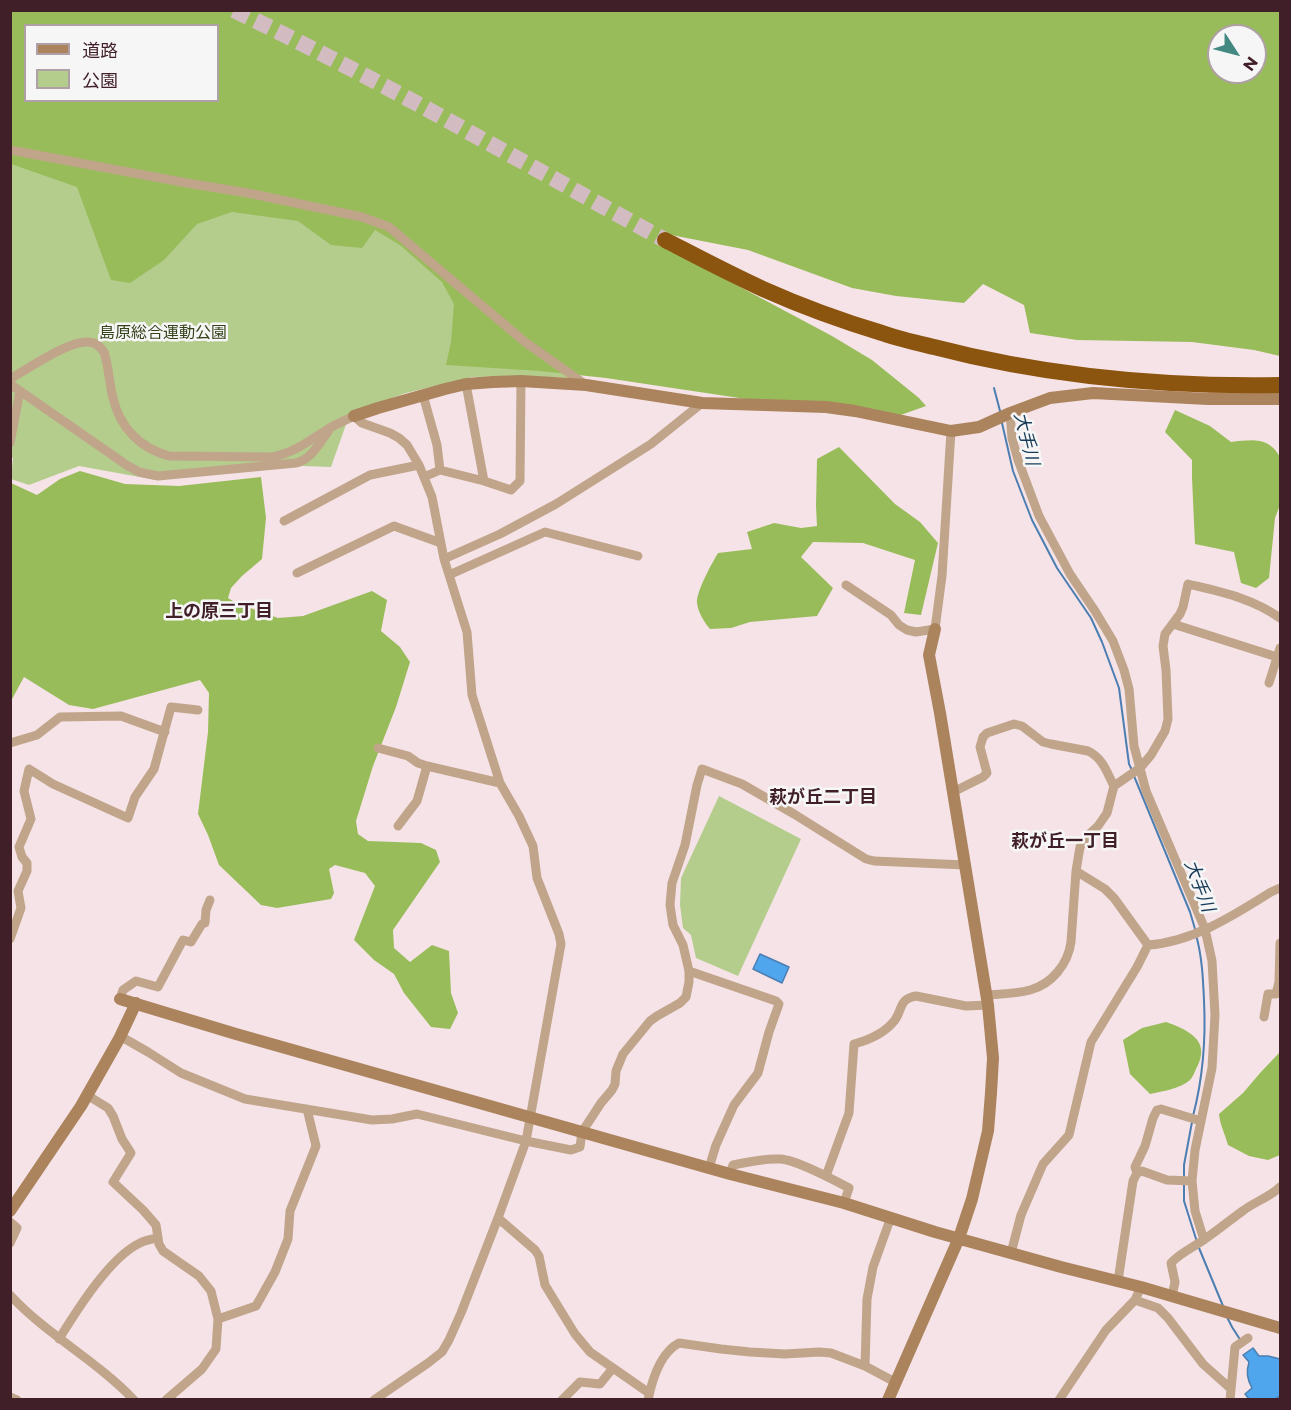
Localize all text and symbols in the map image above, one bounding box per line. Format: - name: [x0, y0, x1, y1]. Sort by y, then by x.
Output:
- legend: [24, 24, 219, 102]
- north arrow: [1207, 24, 1267, 84]
- text: 道路: [82, 40, 118, 62]
- text: N: [1239, 53, 1262, 75]
- text: 公園: [82, 70, 118, 92]
- park label: 島原総合運動公園: [99, 323, 227, 343]
- water label: 大手川: [1009, 410, 1043, 468]
- district label: 上の原三丁目: [165, 601, 273, 623]
- district label: 萩が丘二丁目: [769, 787, 877, 809]
- district label: 萩が丘一丁目: [1011, 831, 1119, 853]
- water label: 大手川: [1179, 857, 1219, 915]

